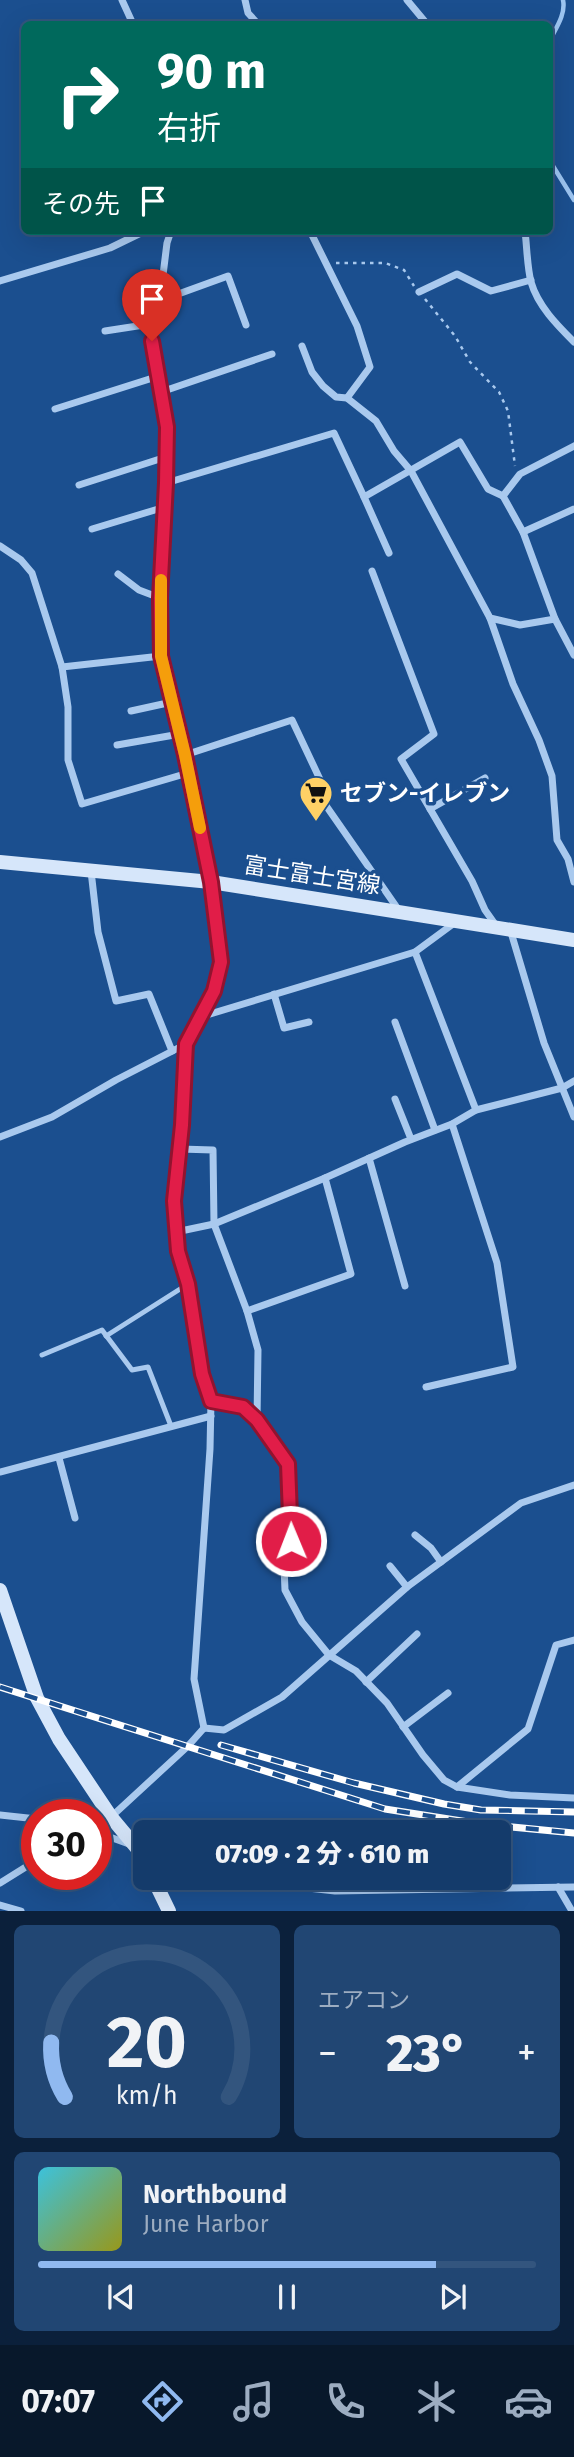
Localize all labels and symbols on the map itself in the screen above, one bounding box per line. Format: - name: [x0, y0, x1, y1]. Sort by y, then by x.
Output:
- pin: [122, 269, 182, 341]
- supermarket icon: セブン-イレブン: [297, 774, 335, 823]
- place label: セブン-イレブン: [340, 779, 510, 807]
- street label: 富士富士宮線: [242, 850, 382, 900]
- position arrow: [254, 1504, 328, 1578]
- speed limit sign: 30: [21, 1799, 112, 1890]

